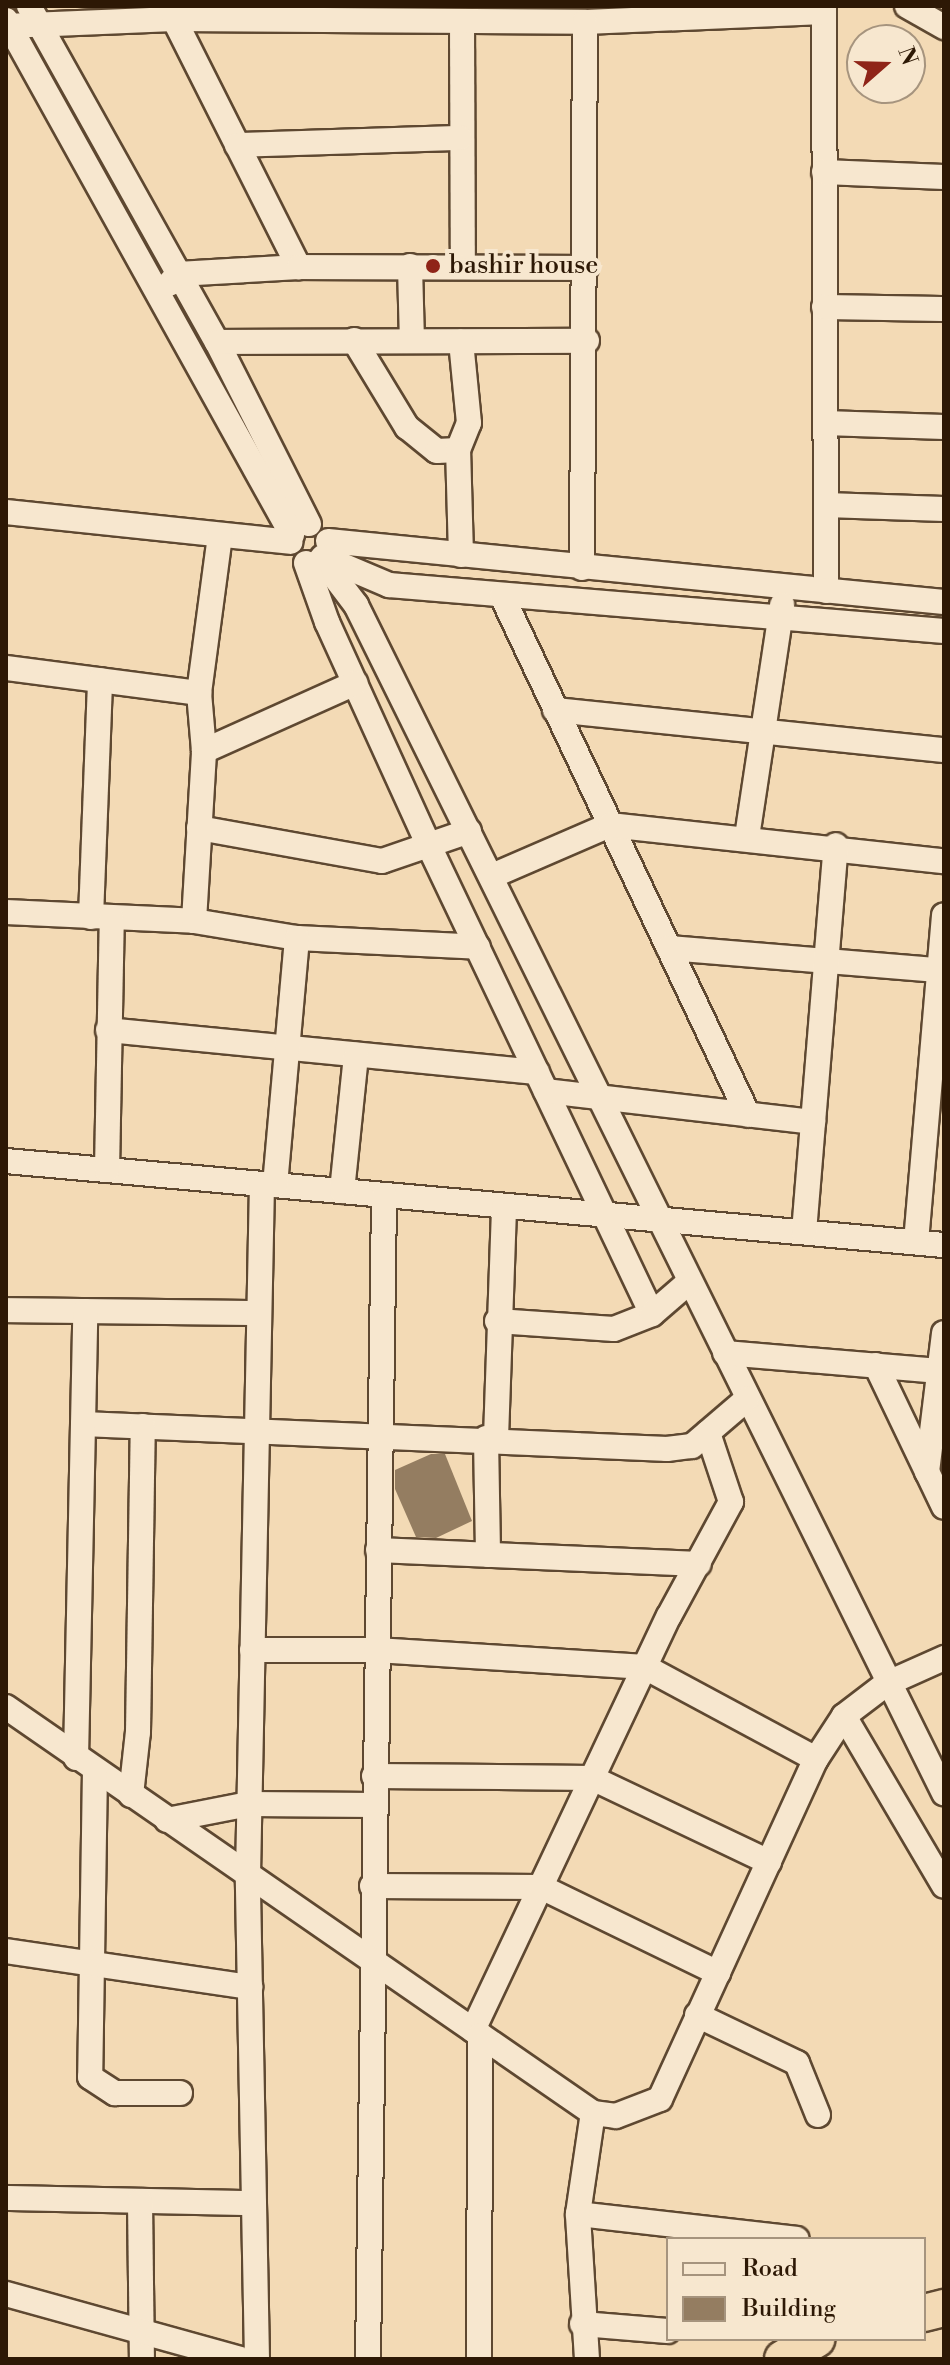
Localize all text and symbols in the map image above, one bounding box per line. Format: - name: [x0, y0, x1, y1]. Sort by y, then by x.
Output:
- north arrow: [846, 24, 926, 104]
- text: N: [891, 44, 923, 69]
- place label: bashir house: [449, 250, 598, 282]
- marker: bashir house: [424, 257, 442, 275]
- legend: [666, 2237, 926, 2341]
- text: Road: [742, 2254, 798, 2284]
- text: Building: [742, 2294, 836, 2324]

